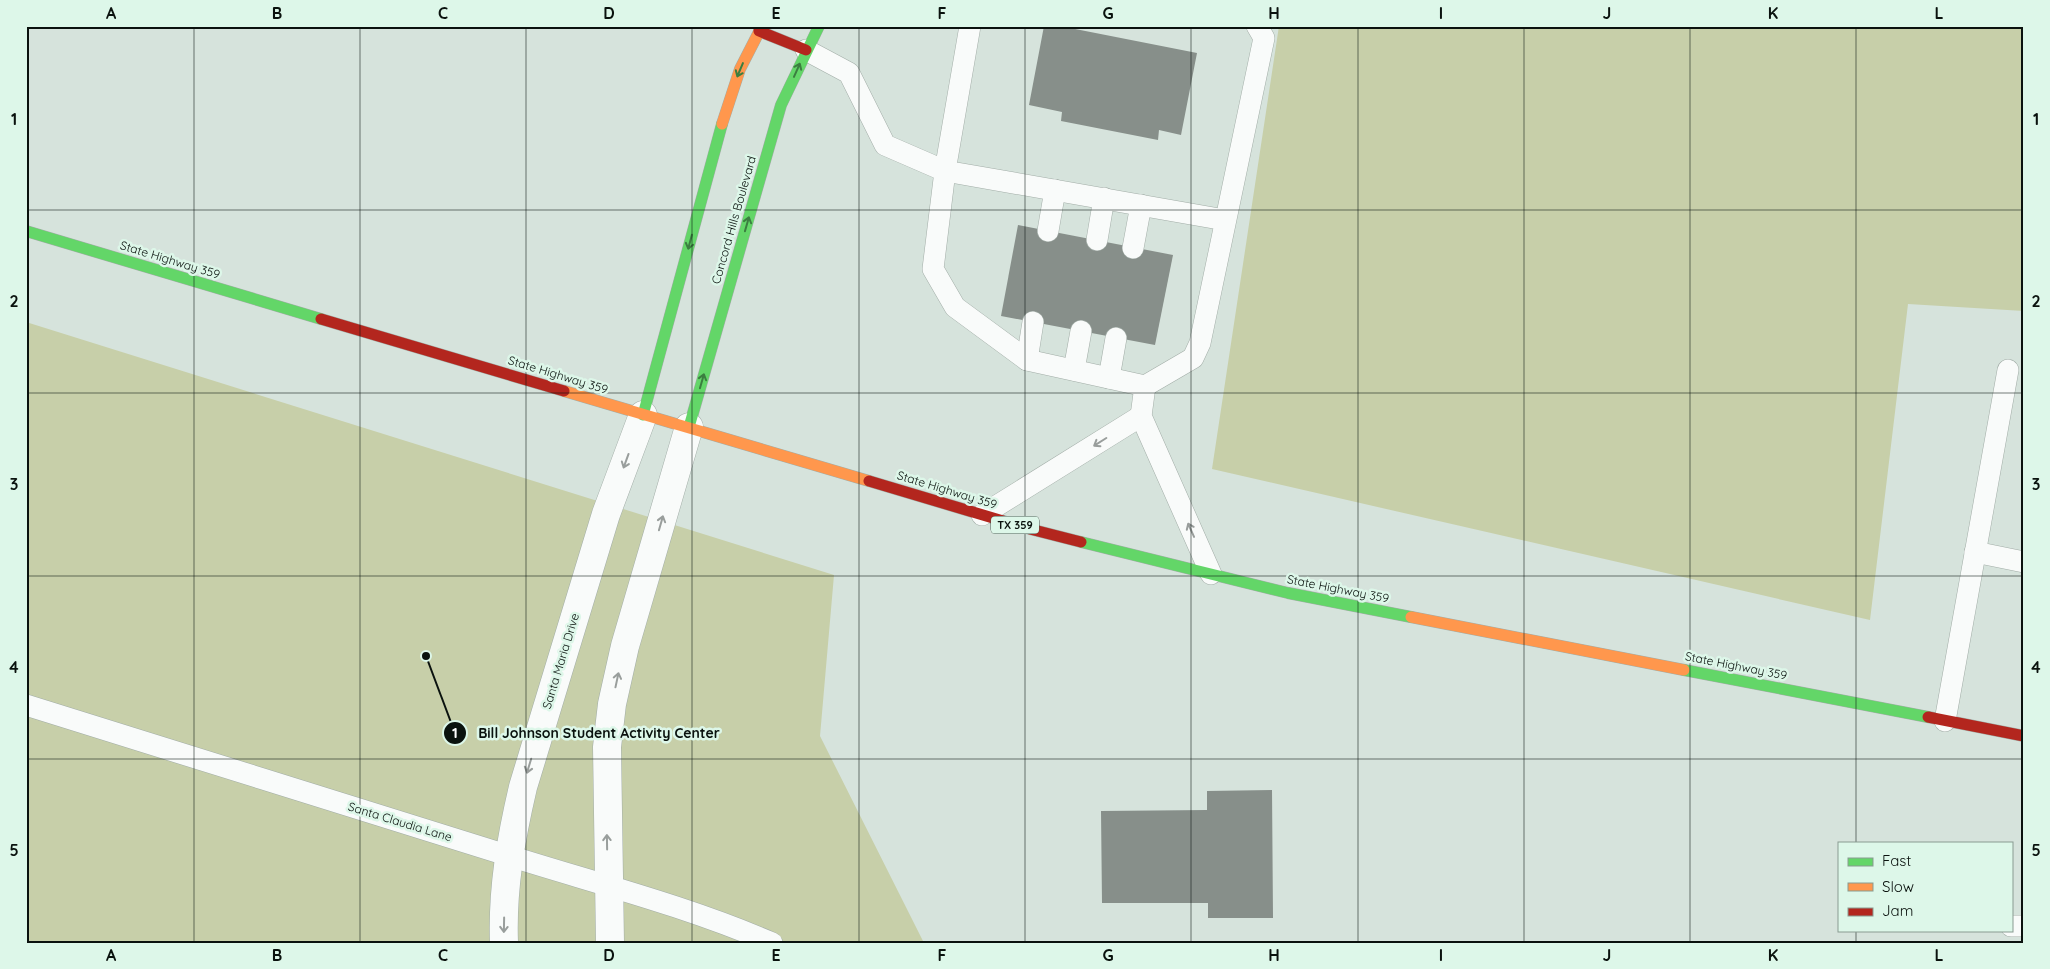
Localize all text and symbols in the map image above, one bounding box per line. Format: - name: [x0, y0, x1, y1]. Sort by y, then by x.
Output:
- text: A: [106, 3, 117, 23]
- text: B: [272, 3, 282, 23]
- text: C: [438, 3, 448, 23]
- text: D: [603, 3, 615, 23]
- text: E: [771, 3, 781, 23]
- text: F: [938, 3, 947, 23]
- text: G: [1102, 3, 1114, 23]
- text: H: [1268, 3, 1280, 23]
- text: I: [1439, 3, 1443, 23]
- text: J: [1603, 3, 1611, 23]
- text: K: [1768, 3, 1778, 23]
- text: L: [1935, 3, 1944, 23]
- one-way arrow: [735, 62, 745, 77]
- one-way arrow: [792, 63, 802, 78]
- text: 1: [11, 109, 17, 129]
- text: 1: [2033, 109, 2039, 129]
- street label: Concord Hills Boulevard: [708, 154, 759, 286]
- one-way arrow: [743, 217, 752, 233]
- one-way arrow: [684, 234, 694, 250]
- street label: State Highway 359: [118, 237, 222, 282]
- text: 2: [9, 291, 19, 311]
- text: 2: [2031, 291, 2041, 311]
- street label: State Highway 359: [506, 352, 610, 397]
- one-way arrow: [698, 373, 708, 389]
- one-way arrow: [1093, 437, 1107, 447]
- one-way arrow: [621, 452, 630, 468]
- street label: State Highway 359: [895, 467, 999, 512]
- text: 3: [10, 474, 18, 494]
- text: 3: [2032, 474, 2040, 494]
- one-way arrow: [656, 516, 666, 532]
- road number: TX 359: [991, 516, 1039, 534]
- one-way arrow: [1185, 523, 1195, 538]
- street label: State Highway 359: [1286, 571, 1391, 606]
- street label: Santa Maria Drive: [539, 611, 582, 711]
- street label: State Highway 359: [1684, 648, 1789, 683]
- text: 4: [9, 657, 19, 677]
- text: 4: [2031, 657, 2041, 677]
- one-way arrow: [613, 672, 623, 688]
- callout: Bill Johnson Student Activity Center: [443, 718, 730, 747]
- text: 1: [452, 723, 458, 742]
- text: Bill Johnson Student Activity Center: [478, 724, 720, 742]
- one-way arrow: [524, 757, 534, 773]
- street label: Santa Claudia Lane: [346, 799, 454, 845]
- one-way arrow: [603, 834, 612, 850]
- text: 5: [9, 840, 19, 860]
- text: 5: [2031, 840, 2041, 860]
- legend: [1838, 842, 2012, 932]
- text: Fast: [1882, 851, 1911, 870]
- text: Slow: [1882, 877, 1914, 896]
- text: Jam: [1882, 901, 1913, 920]
- one-way arrow: [499, 917, 508, 933]
- text: A: [106, 945, 117, 965]
- text: B: [272, 945, 282, 965]
- text: C: [438, 945, 448, 965]
- text: D: [603, 945, 615, 965]
- text: E: [771, 945, 781, 965]
- text: F: [938, 945, 947, 965]
- text: G: [1102, 945, 1114, 965]
- text: H: [1268, 945, 1280, 965]
- text: I: [1439, 945, 1443, 965]
- text: J: [1603, 945, 1611, 965]
- text: K: [1768, 945, 1778, 965]
- text: L: [1935, 945, 1944, 965]

